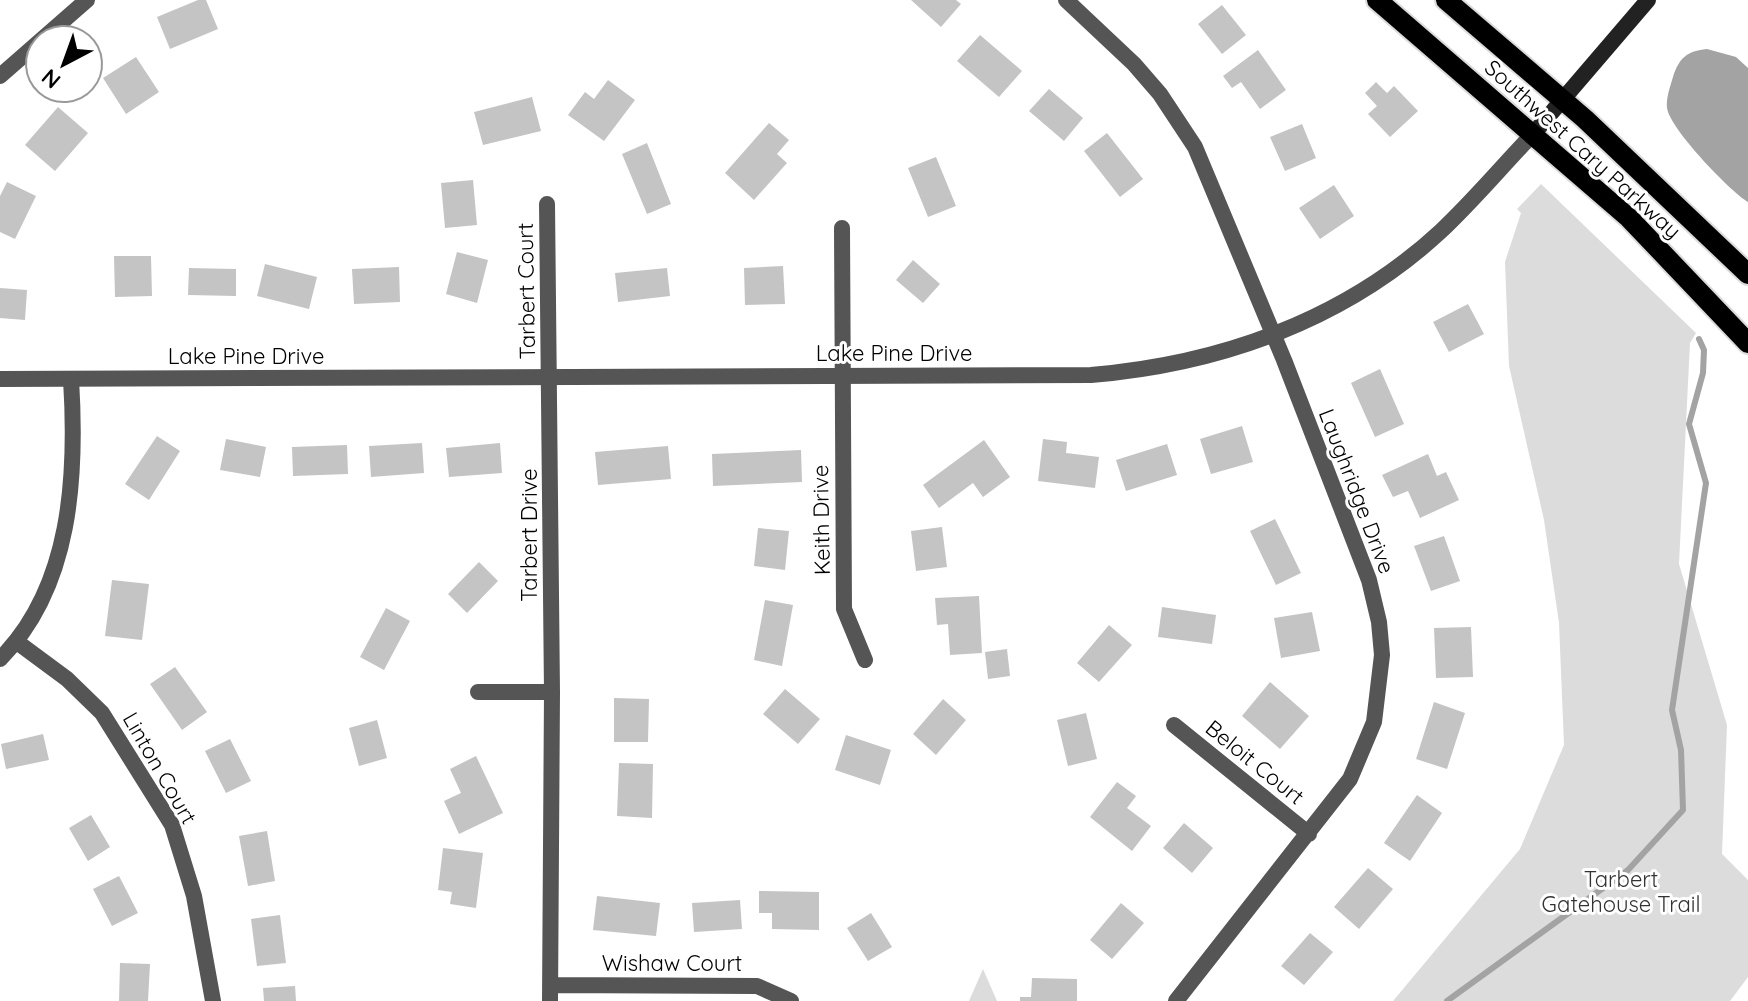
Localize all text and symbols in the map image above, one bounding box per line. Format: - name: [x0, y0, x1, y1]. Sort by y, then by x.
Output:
- north arrow: [24, 24, 104, 104]
- street label: Southwest Cary Parkway: [1479, 53, 1687, 245]
- text: N: [36, 63, 66, 95]
- street label: Tarbert Court: [511, 222, 541, 360]
- street label: Lake Pine Drive: [816, 339, 972, 367]
- street label: Lake Pine Drive: [168, 342, 324, 370]
- street label: Laughridge Drive: [1313, 405, 1401, 577]
- street label: Keith Drive: [806, 465, 836, 575]
- street label: Tarbert Drive: [515, 468, 543, 602]
- street label: Linton Court: [117, 707, 203, 829]
- street label: Beloit Court: [1200, 714, 1310, 810]
- park label: Tarbert Gatehouse Trail: [1541, 865, 1701, 918]
- street label: Wishaw Court: [602, 949, 742, 977]

